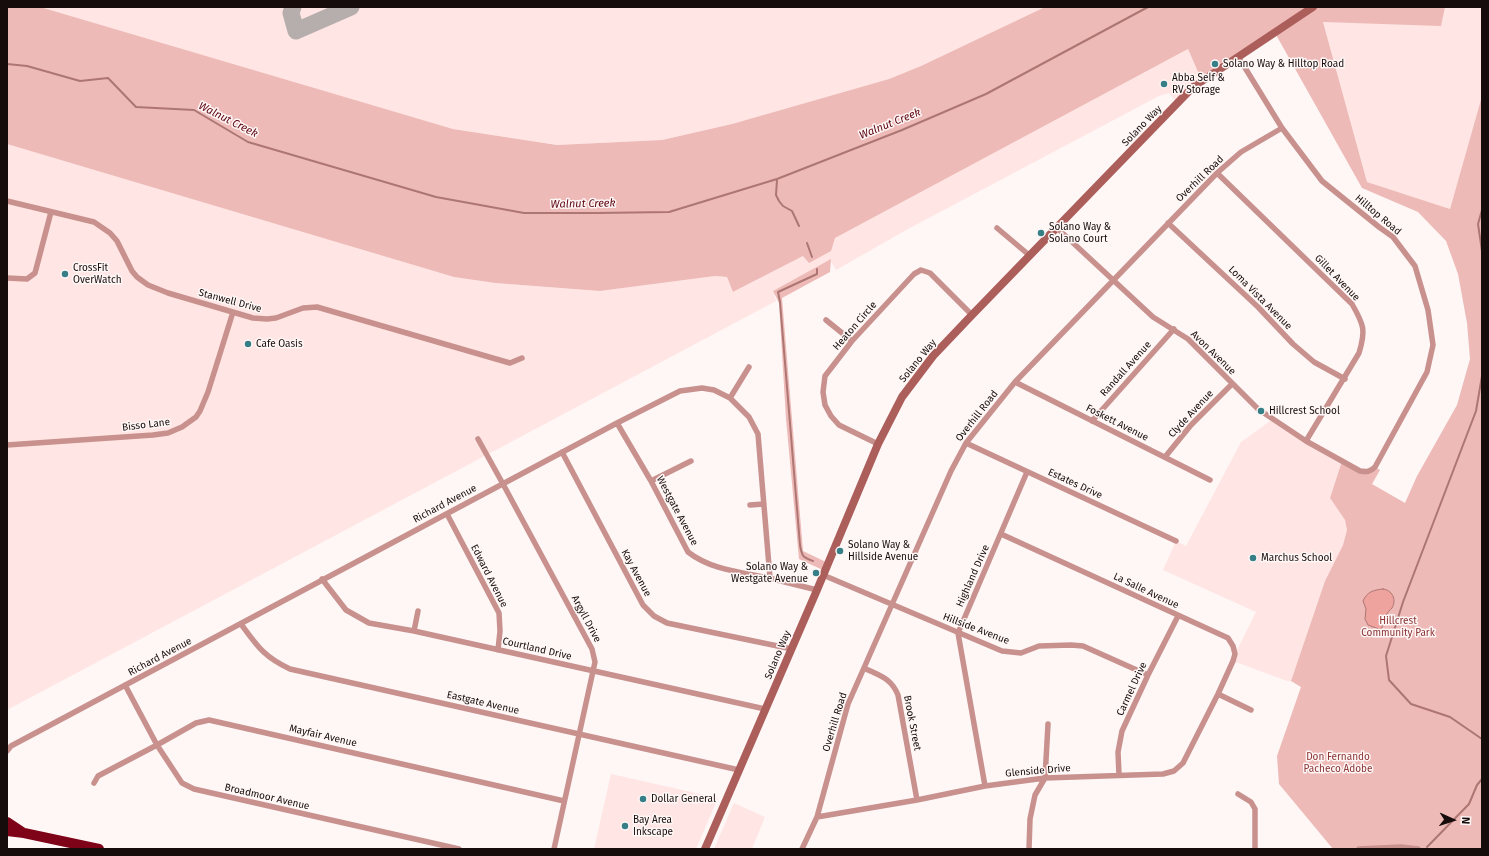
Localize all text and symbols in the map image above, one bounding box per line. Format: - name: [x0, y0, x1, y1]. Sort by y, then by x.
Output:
- place label: Solano Way & Hilltop Road: [1223, 58, 1344, 70]
- marker: Solano Way & Hilltop Road: [1210, 59, 1220, 69]
- place label: Abba Self & RV Storage: [1172, 72, 1225, 96]
- marker: Abba Self & RV Storage: [1159, 79, 1169, 89]
- water label: Walnut Creek: [196, 99, 260, 141]
- street label: Solano Way: [1120, 103, 1164, 149]
- water label: Walnut Creek: [857, 106, 923, 142]
- street label: Overhill Road: [1174, 153, 1226, 205]
- street label: Hilltop Road: [1353, 192, 1403, 238]
- water label: Walnut Creek: [550, 197, 616, 211]
- place label: Solano Way & Solano Court: [1049, 221, 1111, 244]
- marker: Solano Way & Solano Court: [1036, 228, 1046, 238]
- street label: Gillet Avenue: [1312, 252, 1362, 304]
- place label: CrossFit OverWatch: [73, 262, 122, 286]
- street label: Loma Vista Avenue: [1226, 264, 1294, 332]
- marker: CrossFit OverWatch: [60, 269, 70, 279]
- street label: Stanwell Drive: [197, 287, 263, 315]
- street label: Heaton Circle: [831, 299, 879, 353]
- street label: Avon Avenue: [1188, 328, 1238, 378]
- street label: Solano Way: [897, 337, 939, 385]
- place label: Cafe Oasis: [256, 338, 303, 350]
- marker: Cafe Oasis: [243, 339, 253, 349]
- street label: Randall Avenue: [1098, 339, 1154, 399]
- street label: Overhill Road: [953, 388, 1001, 444]
- street label: Clyde Avenue: [1166, 388, 1216, 440]
- street label: Foskett Avenue: [1084, 402, 1150, 444]
- place label: Hillcrest School: [1269, 405, 1340, 417]
- marker: Hillcrest School: [1256, 406, 1266, 416]
- street label: Bisso Lane: [121, 416, 171, 434]
- street label: Estates Drive: [1046, 466, 1104, 502]
- street label: Westgate Avenue: [654, 474, 700, 548]
- street label: Richard Avenue: [411, 482, 479, 526]
- place label: Solano Way & Hillside Avenue: [848, 539, 918, 562]
- street label: Edward Avenue: [468, 543, 510, 609]
- street label: Highland Drive: [954, 543, 992, 609]
- marker: Solano Way & Hillside Avenue: [835, 546, 845, 556]
- street label: Kay Avenue: [619, 547, 653, 599]
- place label: Marchus School: [1261, 552, 1332, 564]
- marker: Marchus School: [1248, 553, 1258, 563]
- place label: Solano Way & Westgate Avenue: [731, 561, 808, 584]
- marker: Solano Way & Westgate Avenue: [811, 568, 821, 578]
- street label: La Salle Avenue: [1111, 571, 1181, 611]
- street label: Argyll Drive: [569, 593, 603, 645]
- street label: Hillside Avenue: [941, 611, 1011, 647]
- park label: Hillcrest Community Park: [1361, 615, 1435, 638]
- street label: Solano Way: [762, 629, 794, 681]
- street label: Richard Avenue: [126, 635, 194, 679]
- street label: Courtland Drive: [501, 635, 573, 663]
- street label: Carmel Drive: [1114, 660, 1150, 718]
- street label: Eastgate Avenue: [446, 689, 520, 717]
- street label: Overhill Road: [820, 691, 850, 753]
- street label: Brook Street: [901, 694, 923, 752]
- street label: Mayfair Avenue: [288, 722, 358, 750]
- park label: Don Fernando Pacheco Adobe: [1304, 751, 1372, 774]
- street label: Glenside Drive: [1005, 762, 1071, 780]
- street label: Broadmoor Avenue: [223, 781, 311, 813]
- place label: Dollar General: [651, 793, 716, 805]
- marker: Dollar General: [638, 794, 648, 804]
- north arrow: [1433, 800, 1473, 840]
- place label: Bay Area Inkscape: [633, 814, 673, 838]
- text: N: [1459, 817, 1472, 825]
- marker: Bay Area Inkscape: [620, 821, 630, 831]

